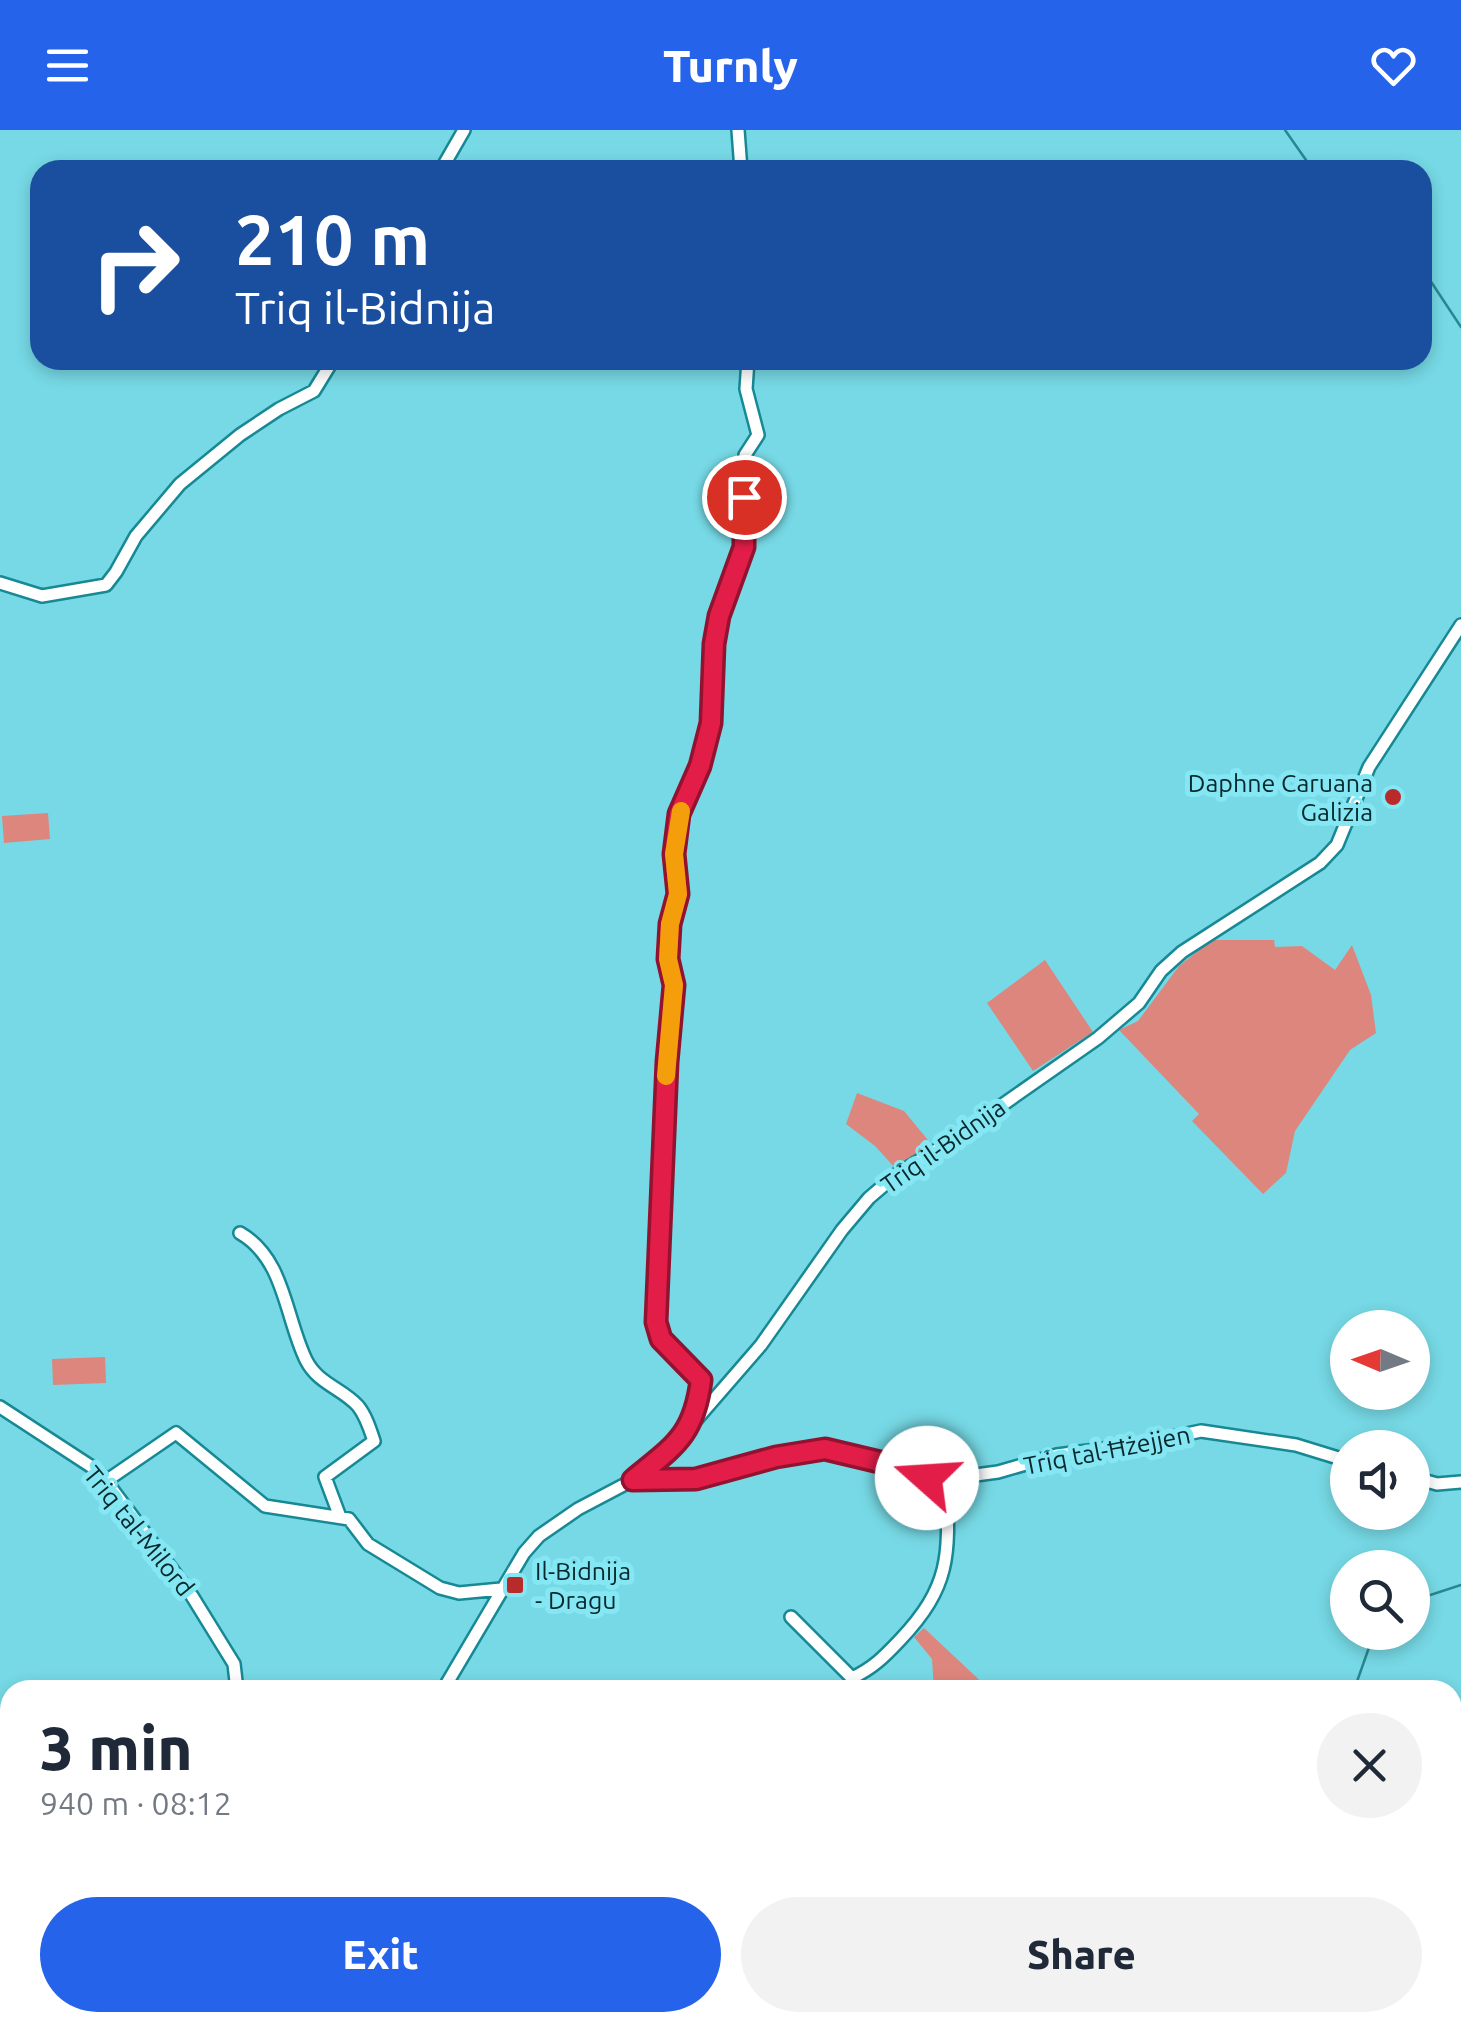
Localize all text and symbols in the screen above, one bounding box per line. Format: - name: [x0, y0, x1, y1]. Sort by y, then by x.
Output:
- icon: menu: [40, 38, 95, 93]
- icon: heart: [1366, 38, 1421, 93]
- text: Turnly: [663, 40, 798, 91]
- icon: right: [70, 200, 200, 330]
- text: 210 m: [235, 200, 430, 278]
- text: Triq il-Bidnija: [235, 282, 495, 333]
- pin: [702, 455, 787, 540]
- icon: arrive: [717, 470, 772, 525]
- place label: Daphne Caruana Galizia: [1188, 769, 1373, 826]
- marker: Daphne Caruana Galizia: [1382, 786, 1404, 808]
- street label: Triq il-Bidnija: [876, 1093, 1010, 1199]
- north arrow: [1330, 1310, 1430, 1410]
- map controls: [1330, 1310, 1430, 1650]
- street label: Triq tal-Ħżejjen: [1021, 1420, 1193, 1480]
- position arrow: [875, 1426, 979, 1530]
- button: sound: [1330, 1430, 1430, 1530]
- street label: Triq tal-Milord: [78, 1461, 200, 1601]
- button: search: [1330, 1550, 1430, 1650]
- place label: Il-Bidnija - Dragu: [535, 1557, 631, 1614]
- marker: Il-Bidnija - Dragu: [504, 1574, 526, 1596]
- button: close: [1317, 1713, 1422, 1818]
- text: 3 min: [40, 1714, 193, 1781]
- text: 940 m · 08:12: [40, 1785, 232, 1821]
- button: Exit: [40, 1897, 721, 2012]
- button: Share: [741, 1897, 1422, 2012]

